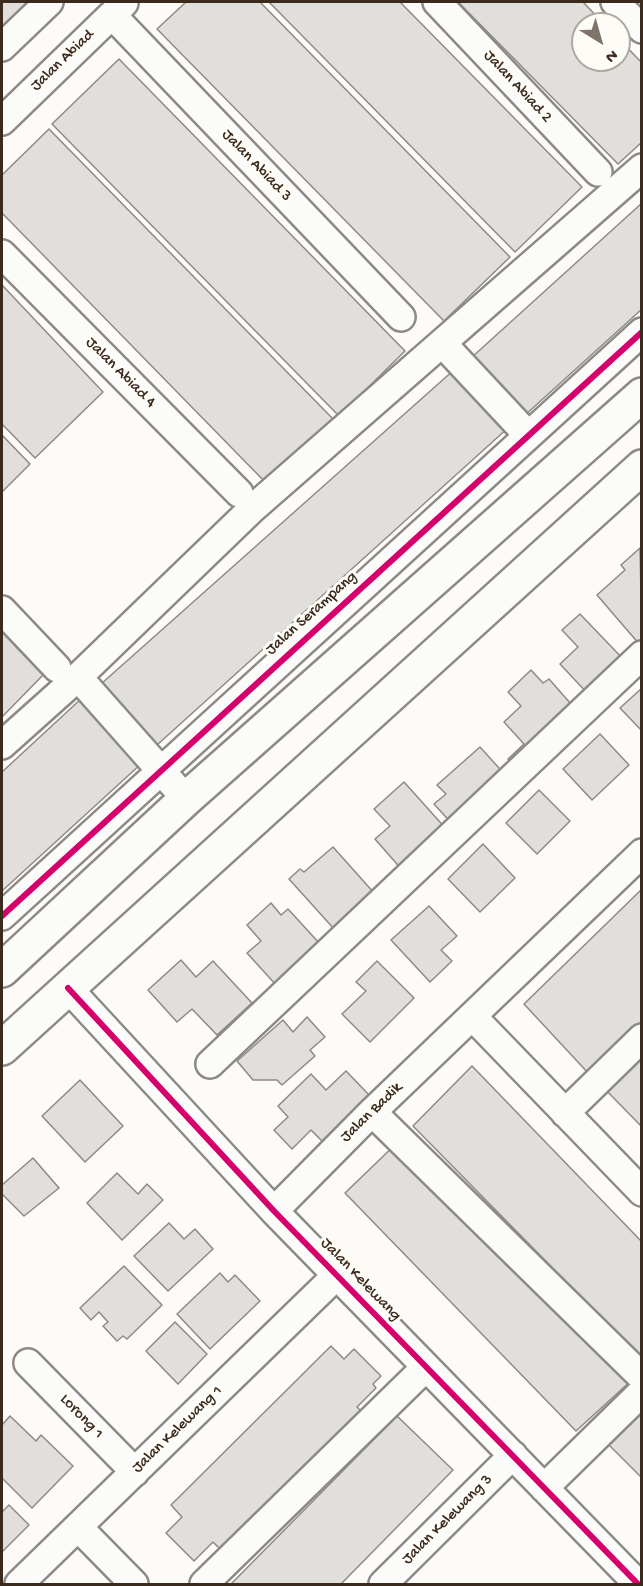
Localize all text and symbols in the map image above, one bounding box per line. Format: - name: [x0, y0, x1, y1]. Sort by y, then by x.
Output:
- north arrow: [571, 12, 631, 72]
- street label: Jalan Abiad: [27, 26, 99, 96]
- text: N: [601, 44, 621, 66]
- street label: Jalan Abiad 2: [478, 47, 556, 127]
- street label: Jalan Abiad 3: [217, 126, 295, 206]
- street label: Jalan Abiad 4: [81, 334, 159, 412]
- street label: Jalan Serampang: [262, 568, 362, 660]
- street label: Jalan Badik: [337, 1079, 407, 1147]
- street label: Jalan Kelewang: [316, 1234, 404, 1326]
- street label: Jalan Kelewang 1: [129, 1382, 227, 1478]
- street label: Lorong 1: [55, 1391, 107, 1443]
- street label: Jalan Kelewang 3: [399, 1471, 497, 1569]

